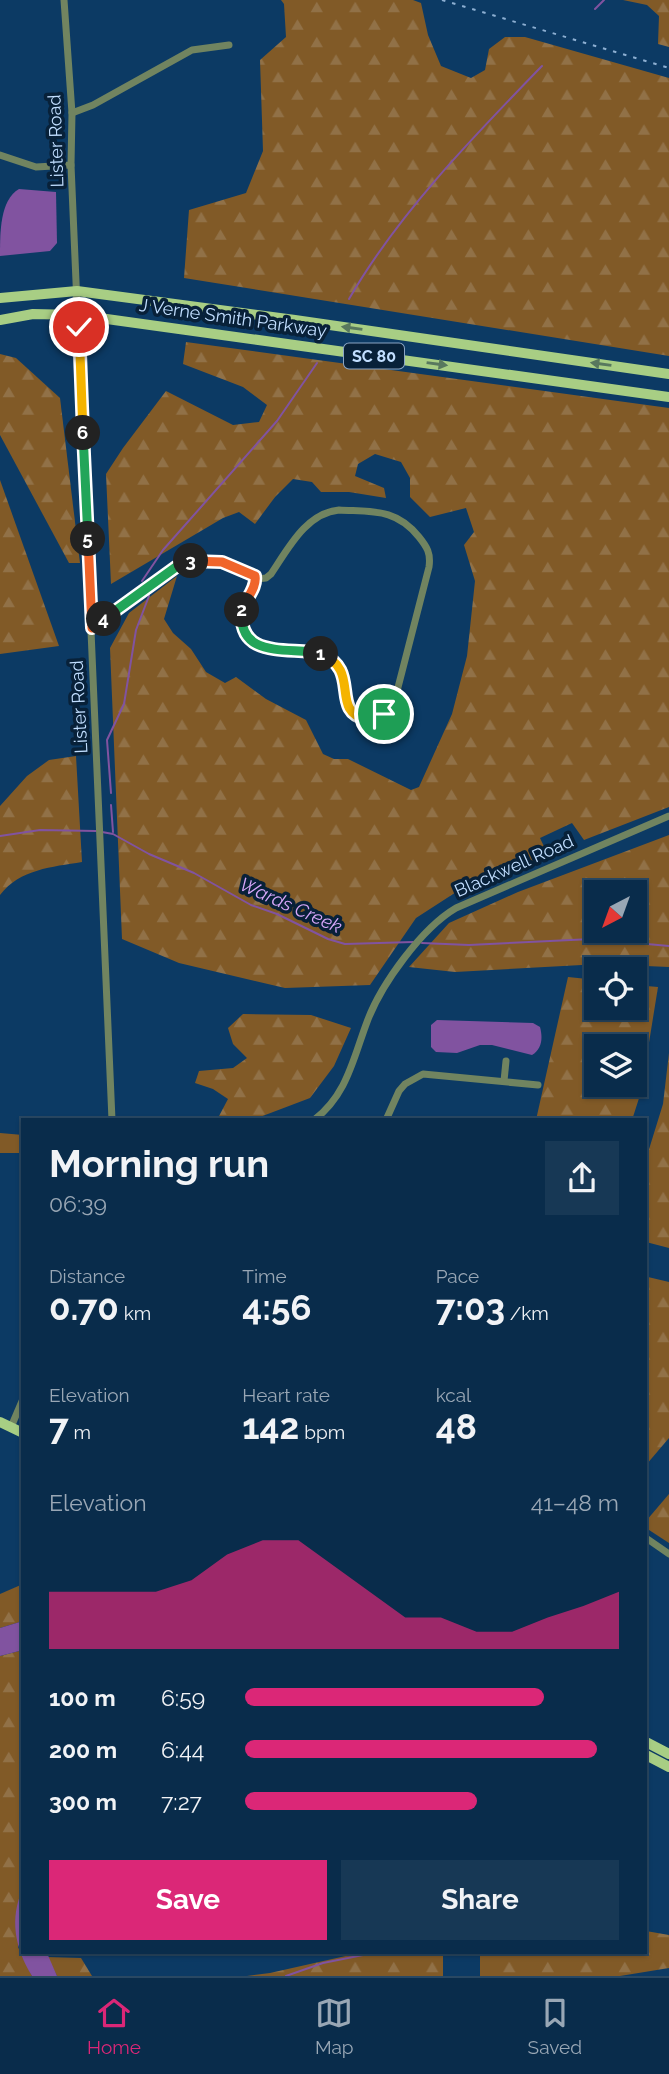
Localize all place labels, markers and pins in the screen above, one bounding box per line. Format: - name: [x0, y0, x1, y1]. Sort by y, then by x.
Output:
- pin: [49, 297, 109, 357]
- pin: 6: [66, 416, 100, 450]
- pin: 5: [70, 522, 106, 556]
- pin: 3: [174, 544, 208, 578]
- pin: 2: [224, 592, 260, 628]
- pin: 4: [86, 602, 122, 636]
- pin: 1: [304, 636, 338, 672]
- pin: [354, 684, 414, 744]

